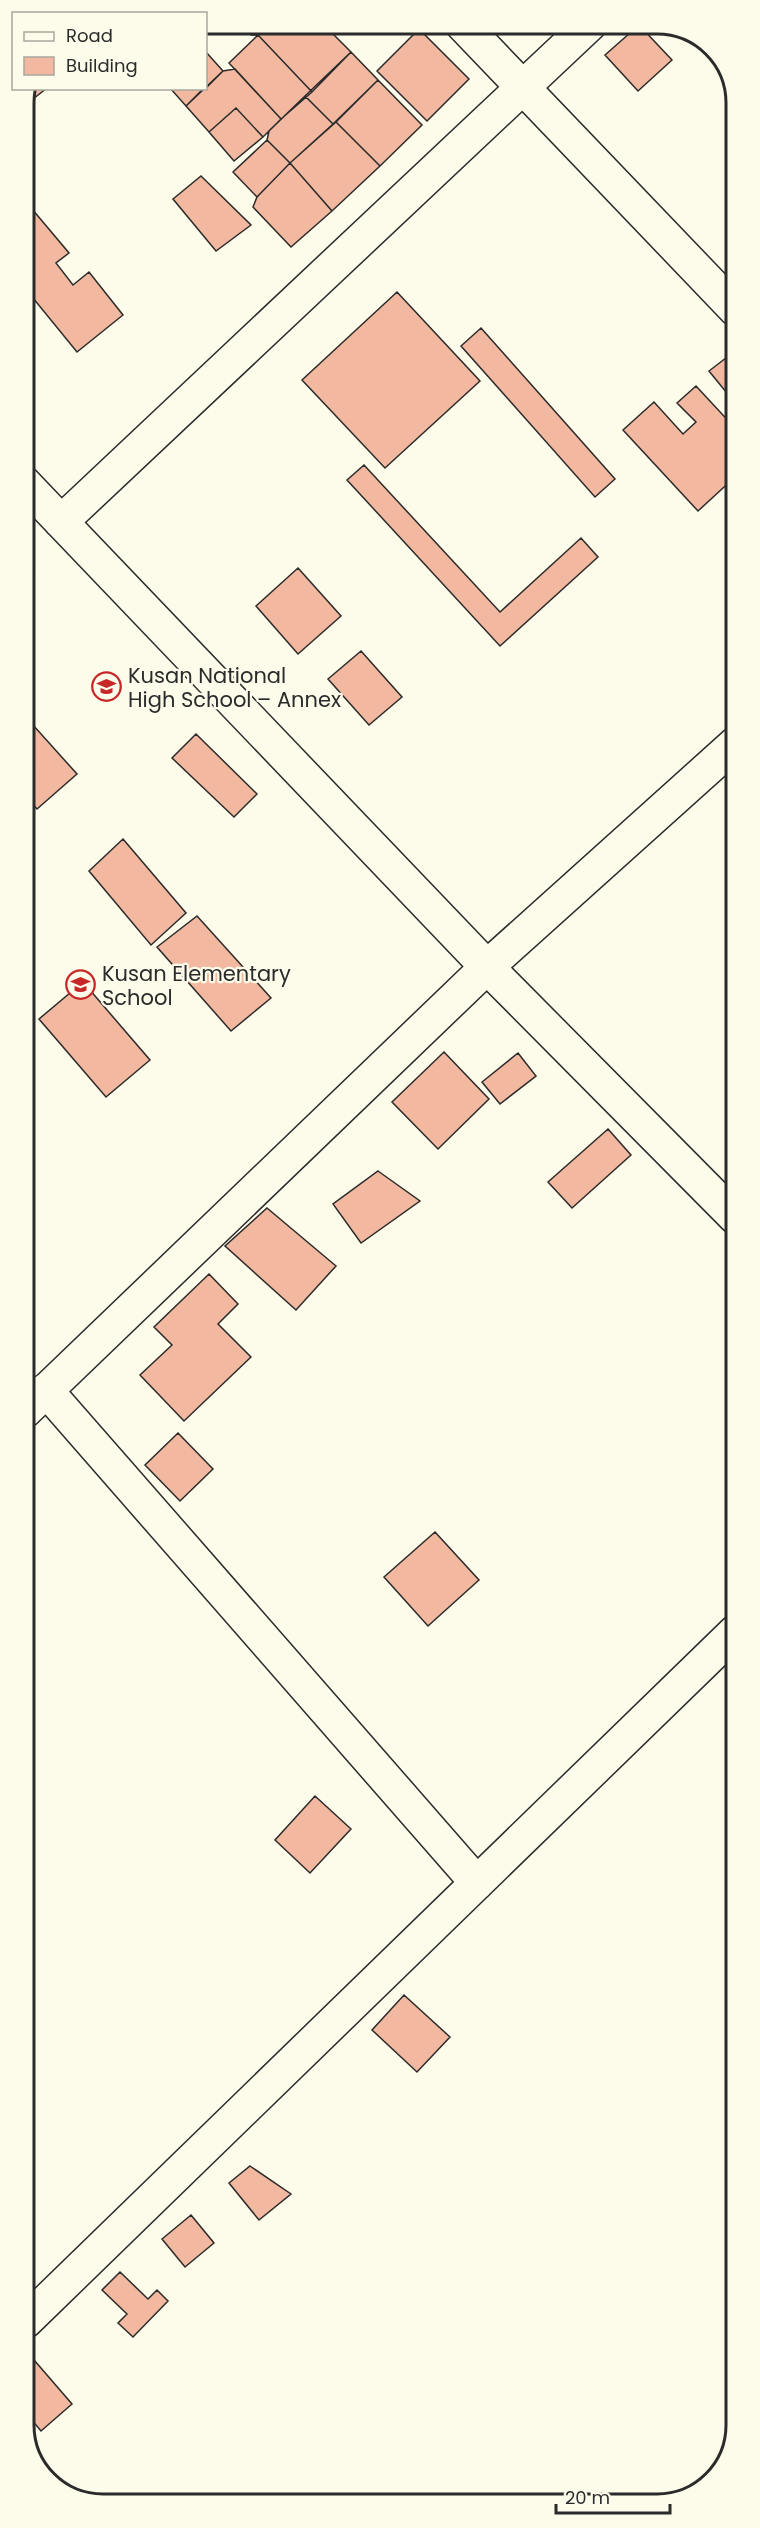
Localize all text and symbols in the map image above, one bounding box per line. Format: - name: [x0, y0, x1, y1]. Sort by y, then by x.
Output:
- legend: [12, 12, 207, 90]
- text: Road: [66, 23, 113, 48]
- text: Building: [66, 53, 138, 78]
- place label: Kusan National High School – Annex: [128, 661, 341, 714]
- school or university icon: Kusan National High School – Annex: [91, 671, 123, 703]
- place label: Kusan Elementary School: [102, 959, 291, 1012]
- school or university icon: Kusan Elementary School: [65, 969, 97, 1001]
- scale bar: [556, 2477, 670, 2515]
- text: 20 m: [565, 2485, 610, 2510]

